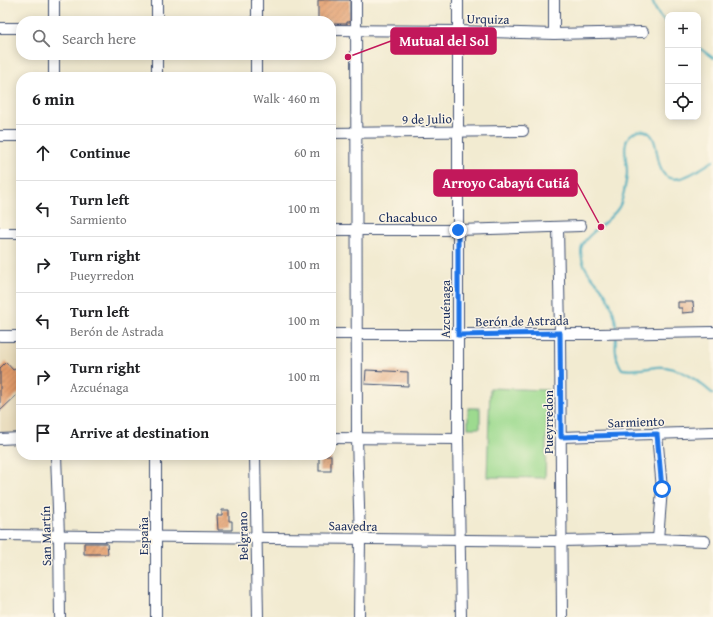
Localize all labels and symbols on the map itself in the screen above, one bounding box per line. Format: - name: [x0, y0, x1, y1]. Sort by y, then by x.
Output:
- street label: Urquiza: [466, 9, 511, 29]
- callout: Mutual del Sol: [391, 28, 496, 54]
- text: Mutual del Sol: [399, 31, 489, 51]
- street label: 9 de Julio: [402, 109, 453, 129]
- callout: Arroyo Cabayú Cutiá: [434, 170, 577, 196]
- text: Arroyo Cabayú Cutiá: [442, 173, 571, 193]
- street label: Chacabuco: [379, 208, 438, 227]
- route end: [449, 221, 467, 239]
- street label: Azcuénaga: [436, 279, 455, 338]
- street label: Berón de Astrada: [475, 311, 570, 331]
- street label: Pueyrredon: [539, 389, 558, 454]
- street label: Sarmiento: [607, 412, 665, 432]
- route start: [653, 480, 671, 498]
- street label: San Martín: [36, 505, 56, 566]
- street label: Belgrano: [233, 511, 253, 561]
- street label: España: [134, 516, 153, 555]
- street label: Saavedra: [328, 516, 379, 536]

